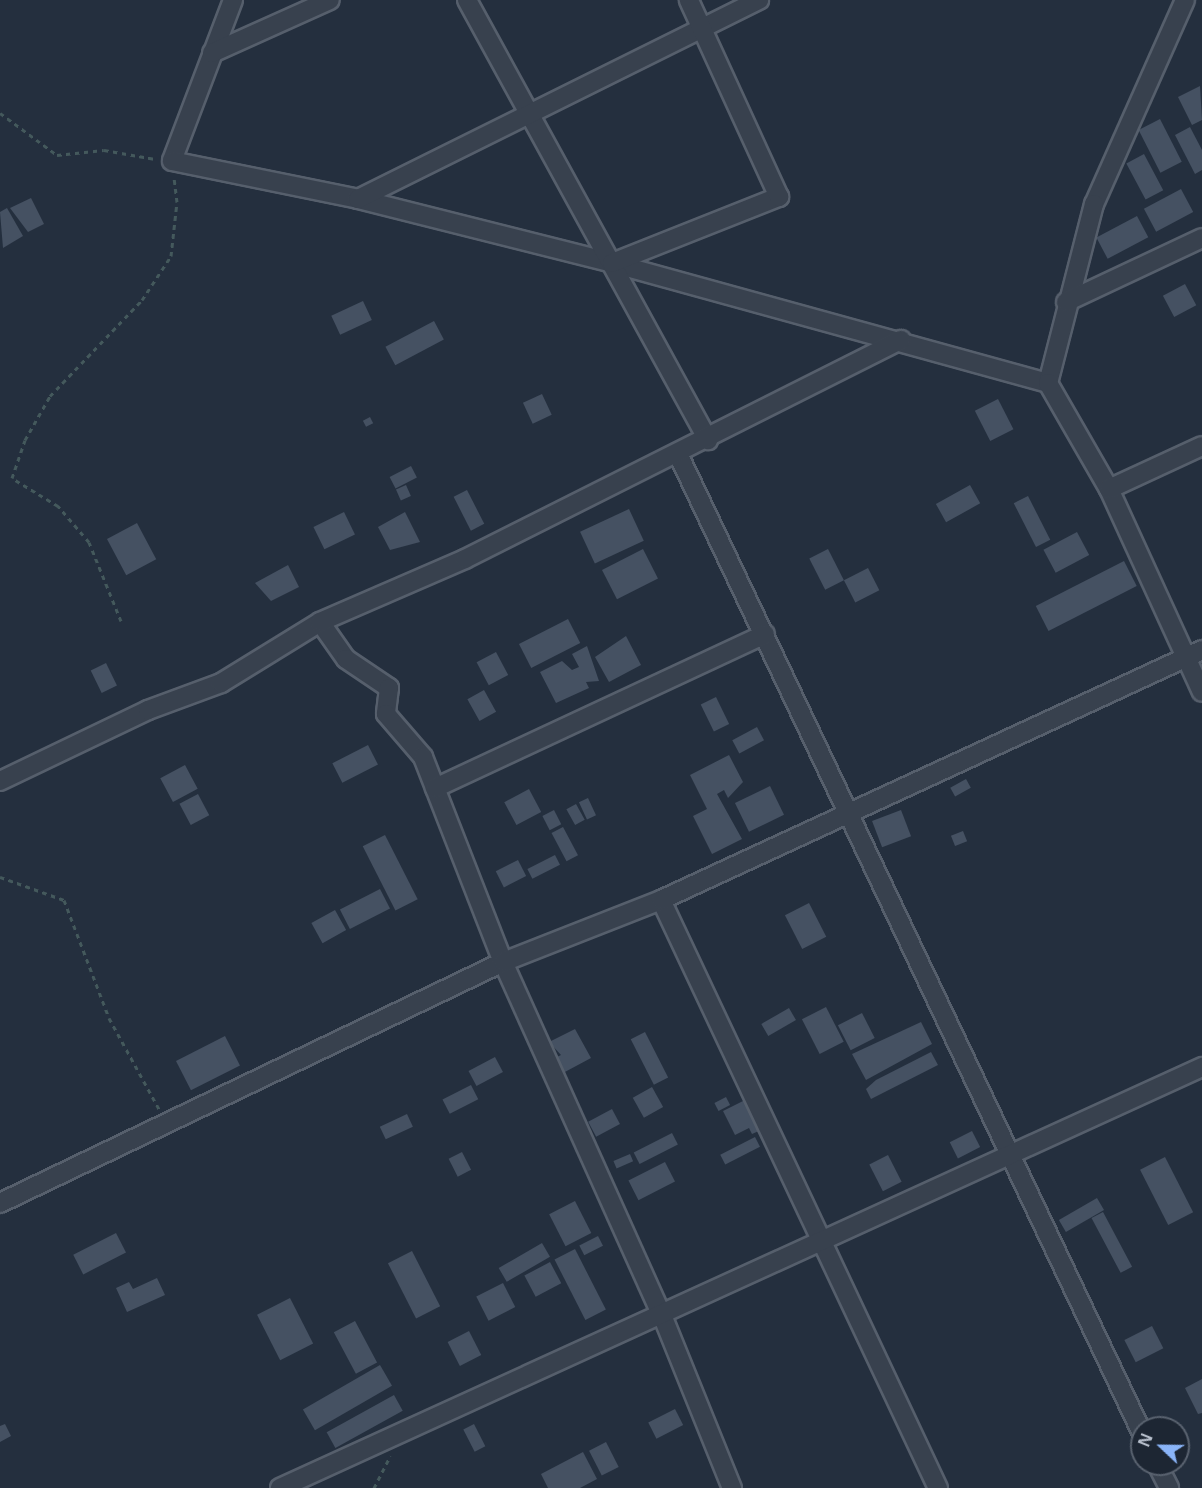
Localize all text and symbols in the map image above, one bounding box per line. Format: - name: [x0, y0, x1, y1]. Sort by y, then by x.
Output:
- north arrow: [1130, 1416, 1190, 1476]
- text: N: [1133, 1430, 1158, 1450]

